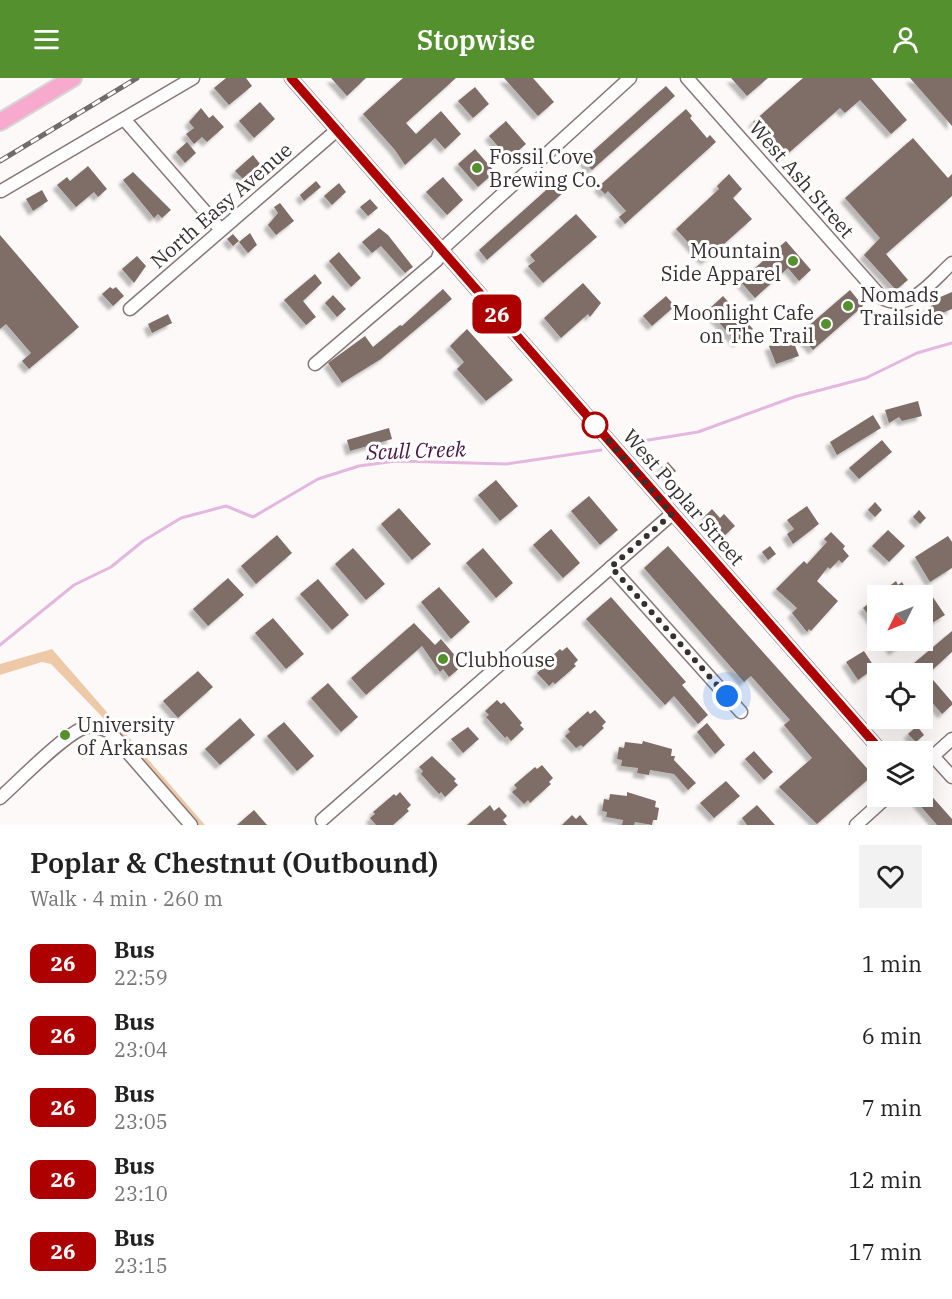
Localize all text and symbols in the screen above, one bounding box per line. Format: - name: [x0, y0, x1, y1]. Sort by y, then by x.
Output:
- text: Stopwise: [417, 22, 535, 57]
- icon: menu: [30, 23, 63, 56]
- icon: person: [889, 23, 922, 56]
- street label: West Ash Street: [743, 115, 861, 243]
- street label: North Easy Avenue: [145, 136, 297, 274]
- place label: Fossil Cove Brewing Co.: [489, 143, 601, 193]
- marker: Fossil Cove Brewing Co.: [470, 161, 484, 175]
- place label: Mountain Side Apparel: [661, 237, 781, 287]
- marker: Mountain Side Apparel: [786, 254, 800, 268]
- place label: Nomads Trailside: [860, 281, 944, 331]
- line badge: 26: [470, 294, 524, 334]
- place label: Moonlight Cafe on The Trail: [673, 299, 814, 349]
- marker: Nomads Trailside: [841, 299, 855, 313]
- text: 26: [484, 300, 510, 328]
- marker: Moonlight Cafe on The Trail: [819, 317, 833, 331]
- unlabelled marker: [582, 412, 608, 438]
- street label: West Poplar Street: [617, 423, 751, 571]
- water label: Scull Creek: [365, 434, 467, 466]
- north arrow: [867, 585, 933, 651]
- map controls: [867, 585, 933, 807]
- place label: Clubhouse: [455, 646, 555, 673]
- marker: Clubhouse: [436, 652, 450, 666]
- button: locate: [867, 663, 933, 729]
- your location: [712, 681, 742, 711]
- place label: University of Arkansas: [77, 711, 188, 761]
- marker: University of Arkansas: [58, 728, 72, 742]
- button: layers: [867, 741, 933, 807]
- text: Poplar & Chestnut (Outbound): [30, 844, 438, 881]
- button: heart: [859, 845, 922, 908]
- text: Walk · 4 min · 260 m: [30, 885, 223, 912]
- text: Bus: [114, 935, 155, 964]
- text: 26: [50, 949, 76, 977]
- text: 1 min: [862, 949, 922, 978]
- text: 22:59: [114, 964, 168, 991]
- text: Bus: [114, 1007, 155, 1036]
- text: 26: [50, 1021, 76, 1049]
- text: 6 min: [862, 1021, 922, 1050]
- text: 23:04: [114, 1036, 168, 1063]
- text: Bus: [114, 1079, 155, 1108]
- text: 26: [50, 1093, 76, 1121]
- text: 7 min: [862, 1093, 922, 1122]
- text: 23:05: [114, 1108, 168, 1135]
- text: Bus: [114, 1151, 155, 1180]
- text: 26: [50, 1165, 76, 1193]
- text: 12 min: [849, 1165, 922, 1194]
- text: 23:10: [114, 1180, 168, 1207]
- text: Bus: [114, 1223, 155, 1252]
- text: 26: [50, 1237, 76, 1265]
- text: 17 min: [849, 1237, 922, 1266]
- text: 23:15: [114, 1252, 168, 1279]

